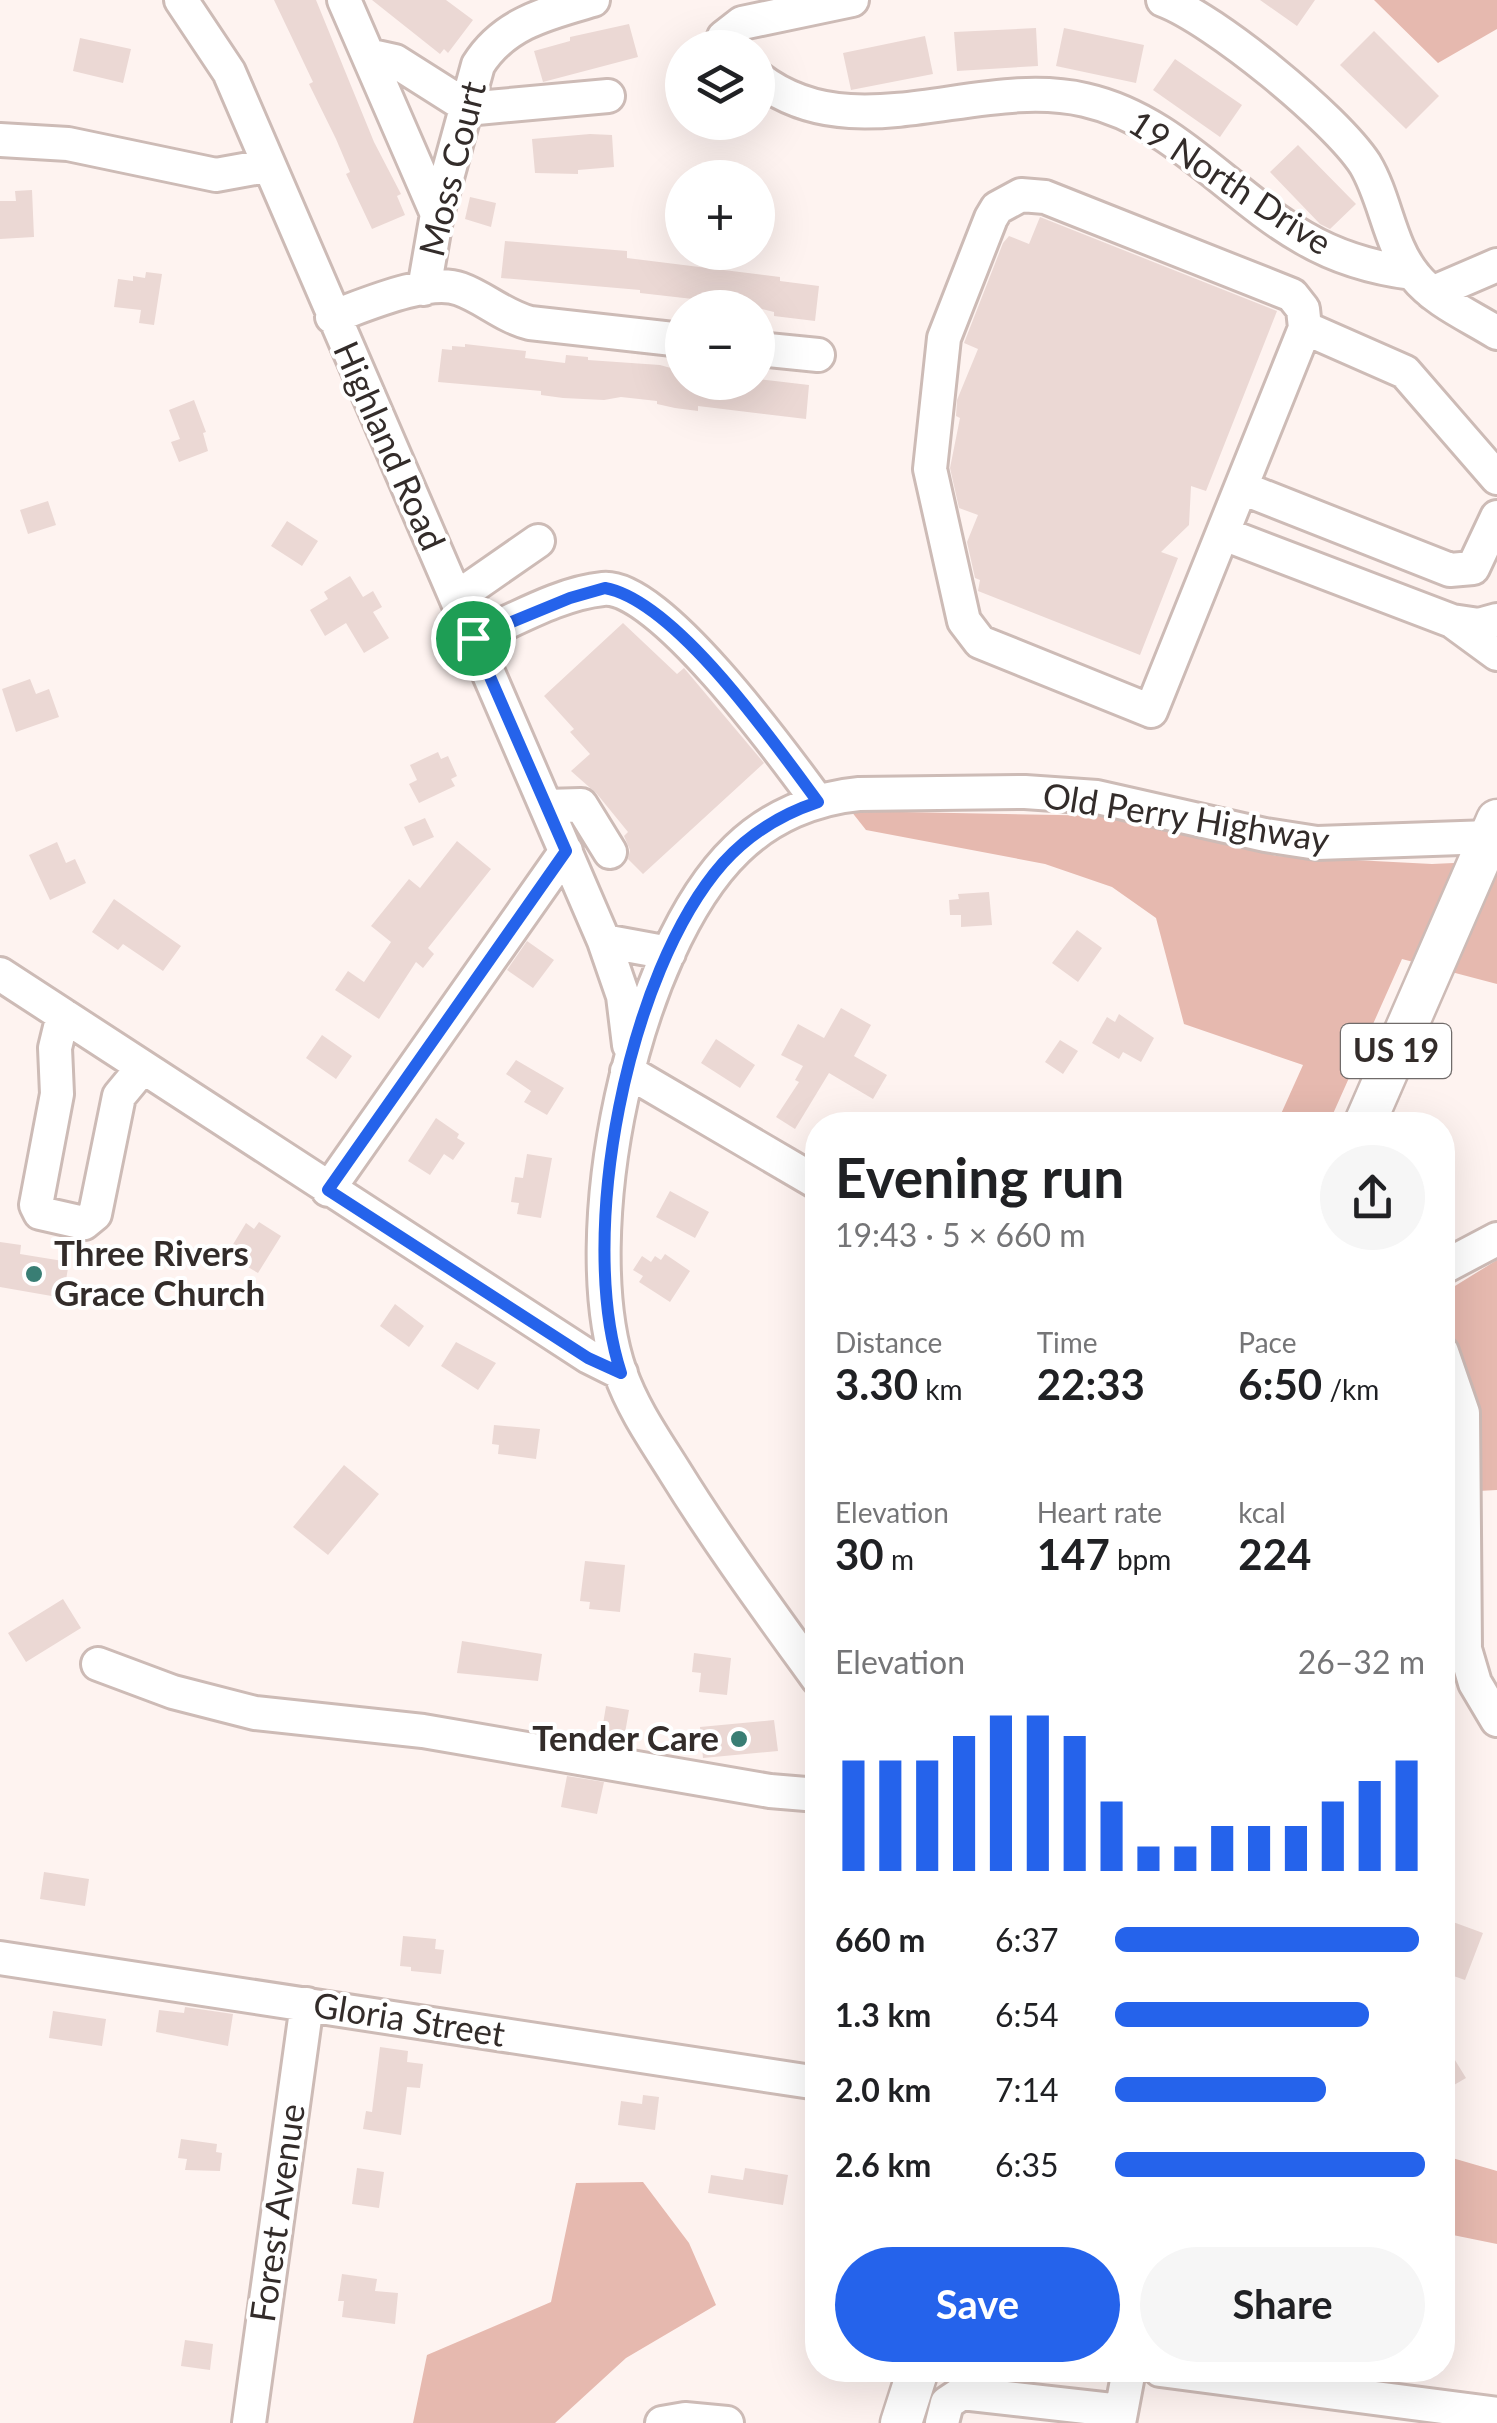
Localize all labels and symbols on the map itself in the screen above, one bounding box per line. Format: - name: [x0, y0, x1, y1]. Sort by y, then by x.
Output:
- street label: Moss Court: [409, 76, 493, 260]
- street label: 19 North Drive: [1122, 100, 1340, 262]
- street label: Highland Road: [326, 334, 456, 556]
- pin: [431, 596, 516, 681]
- street label: Old Perry Highway: [1040, 773, 1333, 859]
- road number: US 19: [1341, 1024, 1451, 1078]
- place label: Three Rivers Grace Church: [54, 1231, 265, 1313]
- marker: Three Rivers Grace Church: [23, 1263, 45, 1285]
- place label: Tender Care: [532, 1716, 719, 1758]
- marker: Tender Care: [728, 1728, 750, 1750]
- street label: Gloria Street: [311, 1982, 508, 2054]
- street label: Forest Avenue: [240, 2101, 312, 2325]

